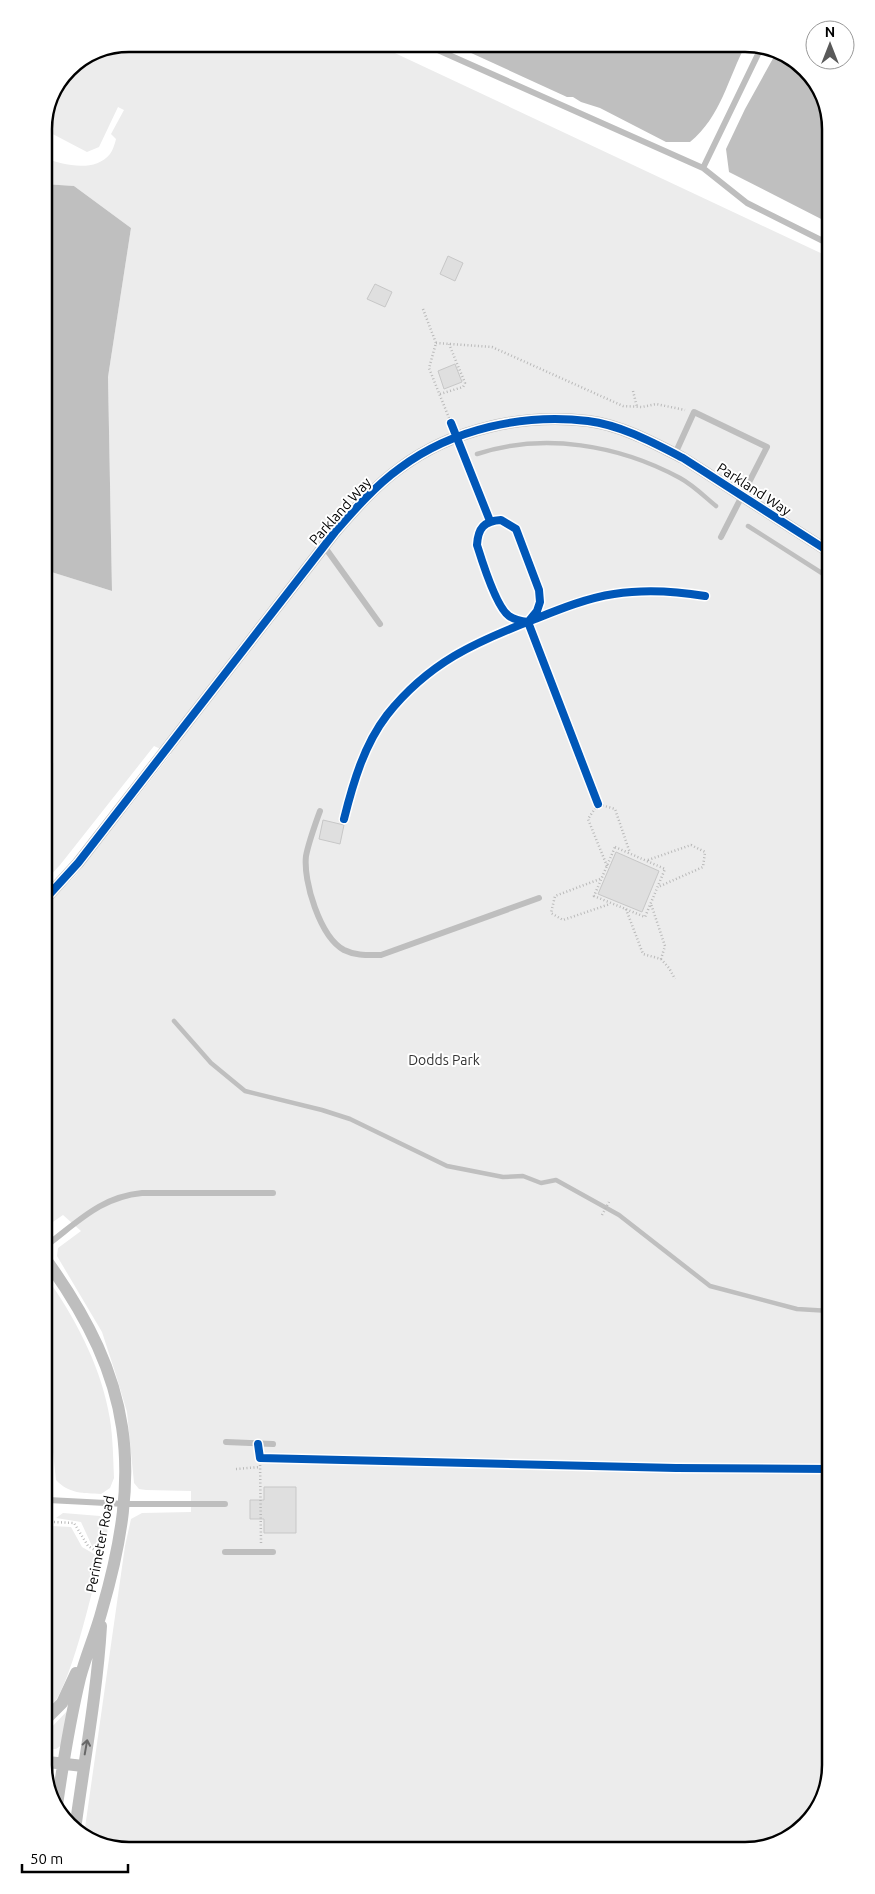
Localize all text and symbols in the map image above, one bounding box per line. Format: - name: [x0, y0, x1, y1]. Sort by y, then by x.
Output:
- north arrow: [805, 20, 855, 70]
- text: N: [825, 24, 835, 40]
- street label: Parkland Way: [714, 459, 794, 519]
- street label: Parkland Way: [306, 474, 374, 548]
- park label: Dodds Park: [408, 1052, 480, 1068]
- street label: Perimeter Road: [83, 1494, 117, 1594]
- one-way arrow: [81, 1739, 91, 1755]
- scale bar: [22, 1842, 129, 1874]
- text: 50 m: [30, 1850, 63, 1867]

